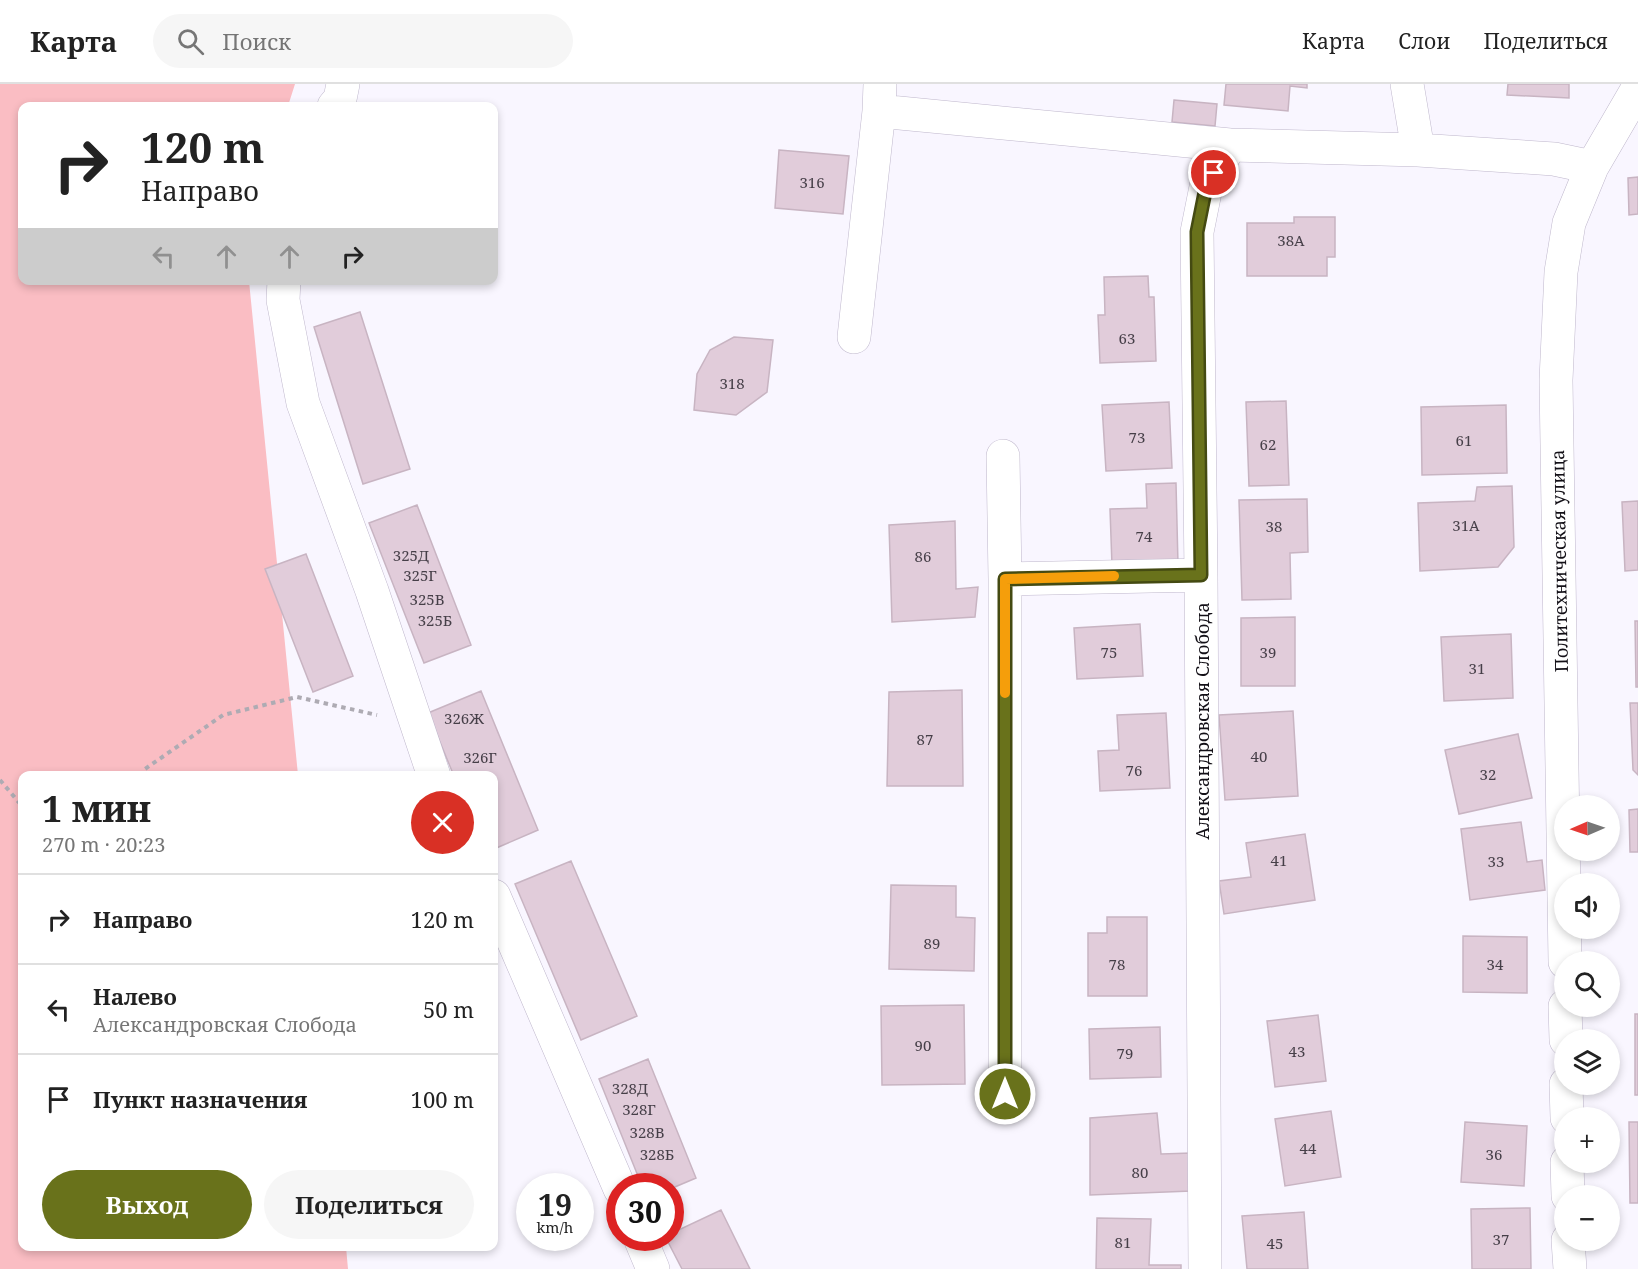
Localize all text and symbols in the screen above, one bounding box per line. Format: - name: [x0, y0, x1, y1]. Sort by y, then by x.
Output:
- search box: [153, 14, 573, 68]
- text: Карта: [30, 22, 117, 60]
- icon: search: [174, 25, 207, 58]
- text: Поиск: [222, 26, 291, 56]
- text: Карта: [1302, 27, 1365, 55]
- text: Слои: [1398, 27, 1450, 55]
- text: Поделиться: [1483, 27, 1608, 55]
- text: 120 m: [141, 118, 265, 175]
- icon: right: [42, 126, 120, 204]
- pin: [1188, 147, 1239, 198]
- icon: arrive: [1197, 156, 1230, 189]
- text: Направо: [141, 172, 259, 209]
- house number: 316: [799, 172, 825, 192]
- house number: 38А: [1277, 230, 1305, 250]
- icon: left: [147, 240, 180, 273]
- icon: ahead: [210, 240, 243, 273]
- icon: ahead: [273, 240, 306, 273]
- icon: right: [336, 240, 369, 273]
- house number: 63: [1119, 328, 1135, 348]
- house number: 318: [719, 373, 745, 393]
- house number: 73: [1129, 427, 1145, 447]
- house number: 61: [1456, 430, 1472, 450]
- house number: 62: [1260, 434, 1276, 454]
- street label: Политехническая улица: [1545, 449, 1573, 673]
- house number: 31А: [1452, 515, 1480, 535]
- house number: 38: [1266, 516, 1282, 536]
- house number: 74: [1136, 526, 1153, 546]
- house number: 325Д: [393, 545, 429, 565]
- house number: 86: [915, 546, 931, 566]
- house number: 325Г: [403, 565, 437, 585]
- house number: 325В: [410, 589, 444, 609]
- street label: Александровская Слобода: [1190, 602, 1214, 840]
- house number: 325Б: [418, 610, 452, 630]
- house number: 75: [1101, 642, 1117, 662]
- house number: 39: [1260, 642, 1276, 662]
- house number: 31: [1469, 658, 1485, 678]
- house number: 326Ж: [444, 708, 484, 728]
- house number: 87: [917, 729, 933, 749]
- house number: 40: [1251, 746, 1267, 766]
- house number: 326Г: [463, 747, 497, 767]
- house number: 76: [1126, 760, 1142, 780]
- house number: 32: [1480, 764, 1496, 784]
- text: 1 мин: [42, 784, 151, 833]
- button: close: [411, 791, 474, 854]
- north arrow: [1554, 795, 1620, 861]
- map controls: [1554, 795, 1620, 1251]
- text: 270 m · 20:23: [42, 831, 165, 858]
- house number: 41: [1271, 850, 1287, 870]
- house number: 33: [1488, 851, 1504, 871]
- button: sound: [1554, 873, 1620, 939]
- icon: right: [42, 903, 75, 936]
- text: Направо: [93, 904, 192, 934]
- text: 120 m: [411, 904, 474, 934]
- house number: 89: [924, 933, 940, 953]
- button: search: [1554, 951, 1620, 1017]
- house number: 78: [1109, 954, 1125, 974]
- house number: 34: [1487, 954, 1504, 974]
- text: Налево: [93, 981, 177, 1011]
- icon: left: [42, 993, 75, 1026]
- text: 50 m: [423, 994, 474, 1024]
- text: Александровская Слобода: [93, 1011, 357, 1038]
- button: layers: [1554, 1029, 1620, 1095]
- house number: 90: [915, 1035, 931, 1055]
- house number: 43: [1289, 1041, 1305, 1061]
- house number: 79: [1117, 1043, 1133, 1063]
- position arrow: [973, 1062, 1037, 1126]
- house number: 328Д: [612, 1078, 648, 1098]
- icon: arrive: [42, 1083, 75, 1116]
- text: Пункт назначения: [93, 1084, 307, 1114]
- text: 100 m: [411, 1084, 474, 1114]
- house number: 328Г: [622, 1099, 656, 1119]
- button: +: [1554, 1107, 1620, 1173]
- house number: 328В: [630, 1122, 664, 1142]
- house number: 44: [1300, 1138, 1317, 1158]
- house number: 328Б: [640, 1144, 674, 1164]
- house number: 36: [1486, 1144, 1502, 1164]
- house number: 80: [1132, 1162, 1148, 1182]
- button: Выход: [42, 1170, 252, 1239]
- button: Поделиться: [264, 1170, 474, 1239]
- speed limit sign: 30: [606, 1173, 684, 1251]
- text: 19: [538, 1184, 572, 1225]
- button: −: [1554, 1185, 1620, 1251]
- text: km/h: [537, 1217, 573, 1237]
- house number: 37: [1493, 1229, 1509, 1249]
- house number: 81: [1115, 1232, 1131, 1252]
- house number: 45: [1267, 1233, 1283, 1253]

